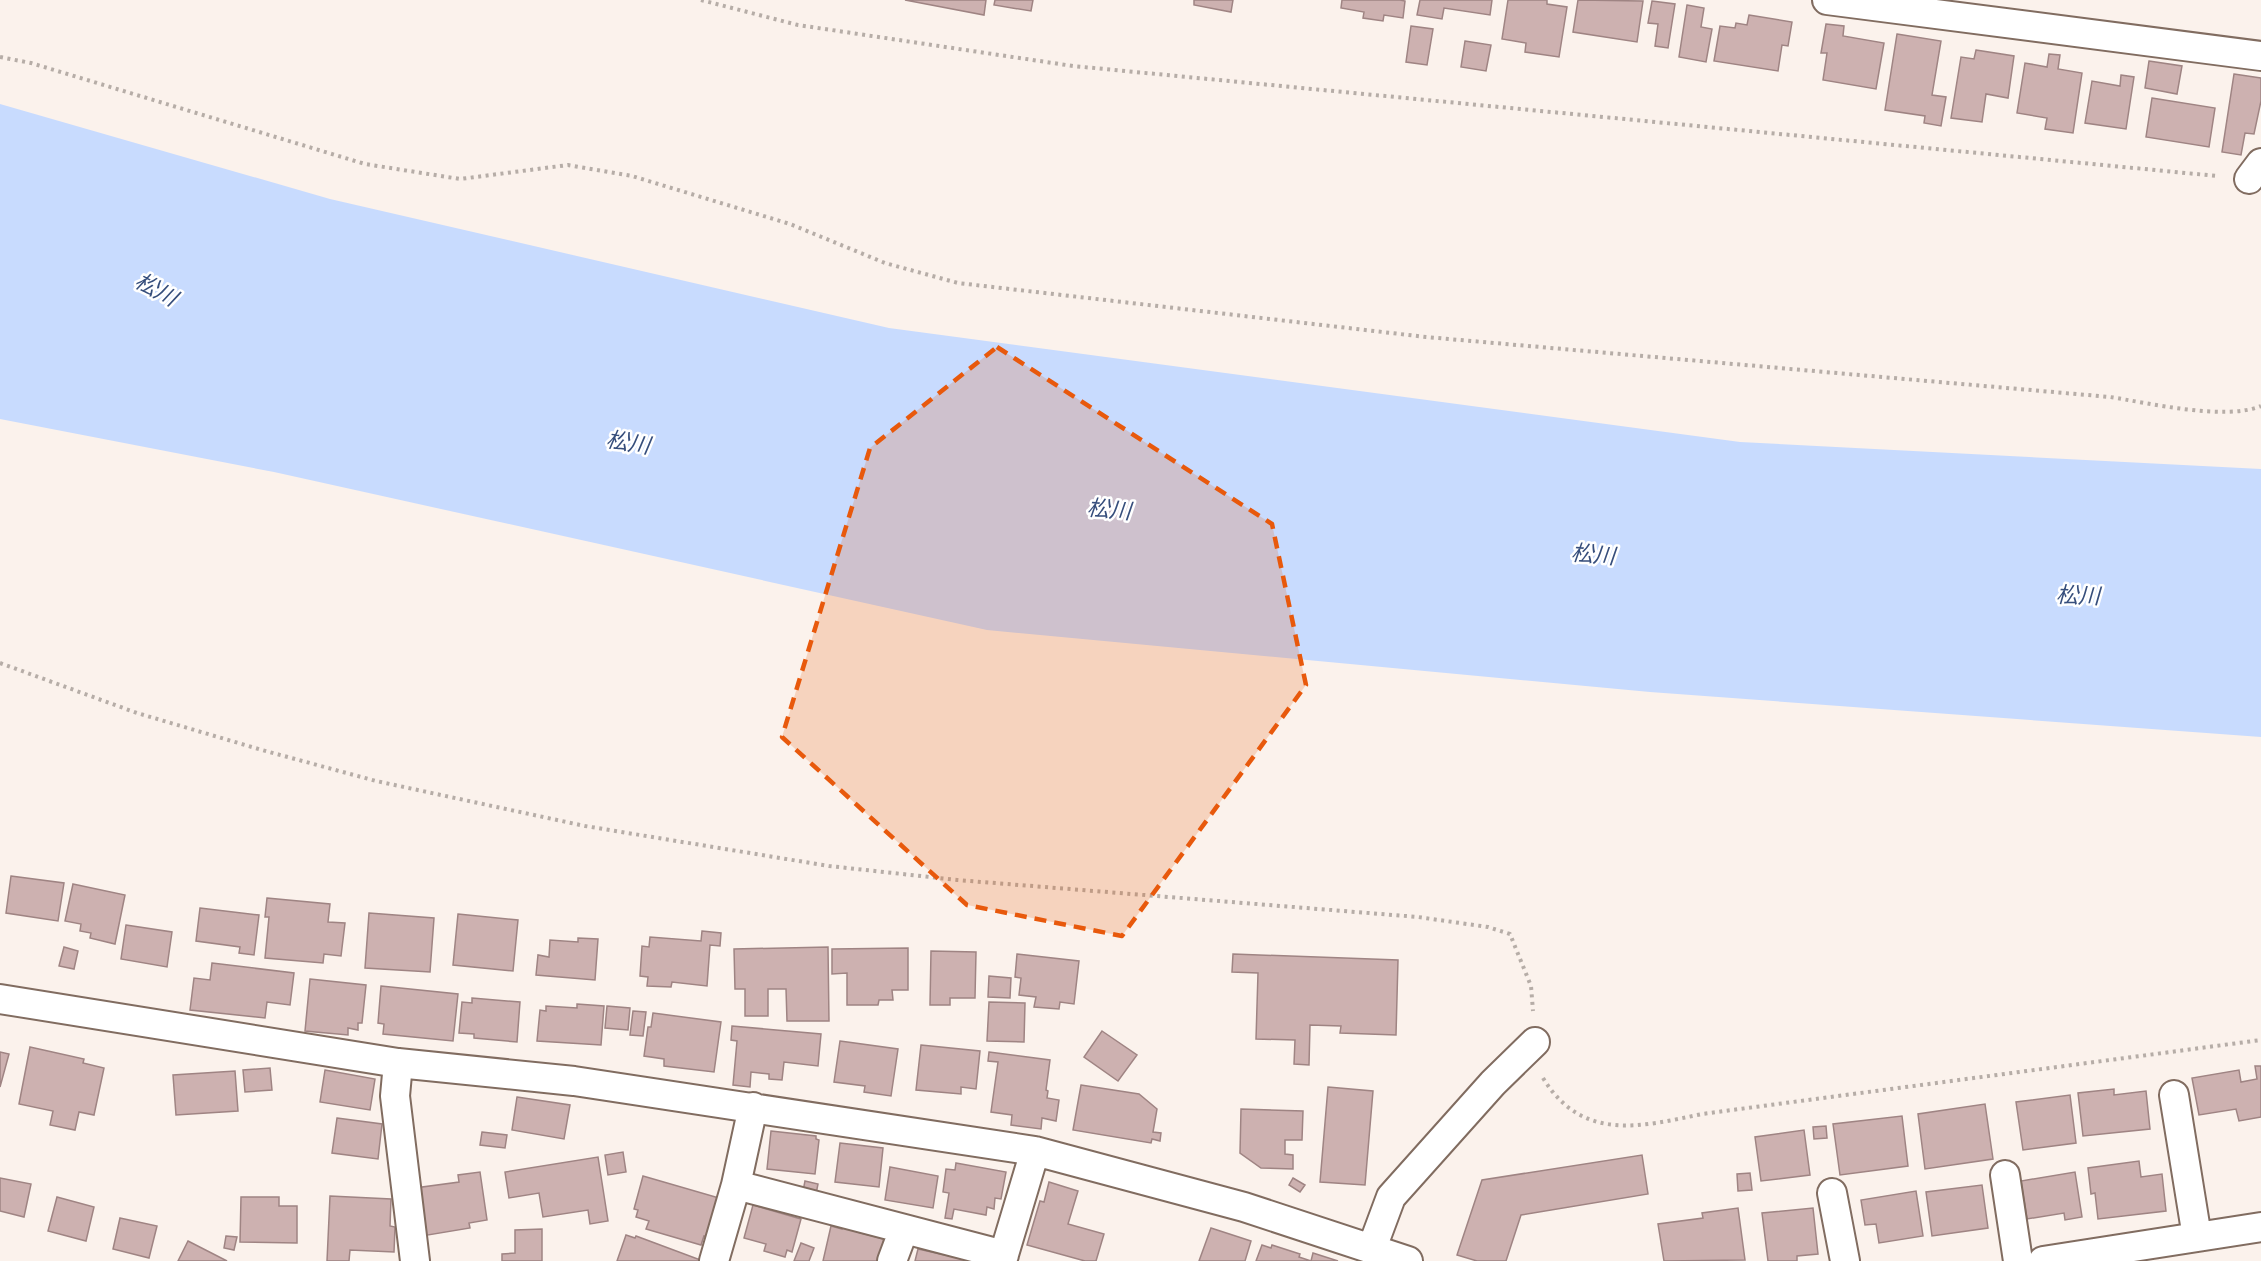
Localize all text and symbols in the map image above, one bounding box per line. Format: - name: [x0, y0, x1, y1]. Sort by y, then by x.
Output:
- water label: 松川: [129, 266, 184, 315]
- water label: 松川: [604, 425, 654, 462]
- water label: 松川: [1086, 493, 1134, 527]
- water label: 松川: [1570, 538, 1618, 572]
- water label: 松川: [2055, 580, 2103, 612]

